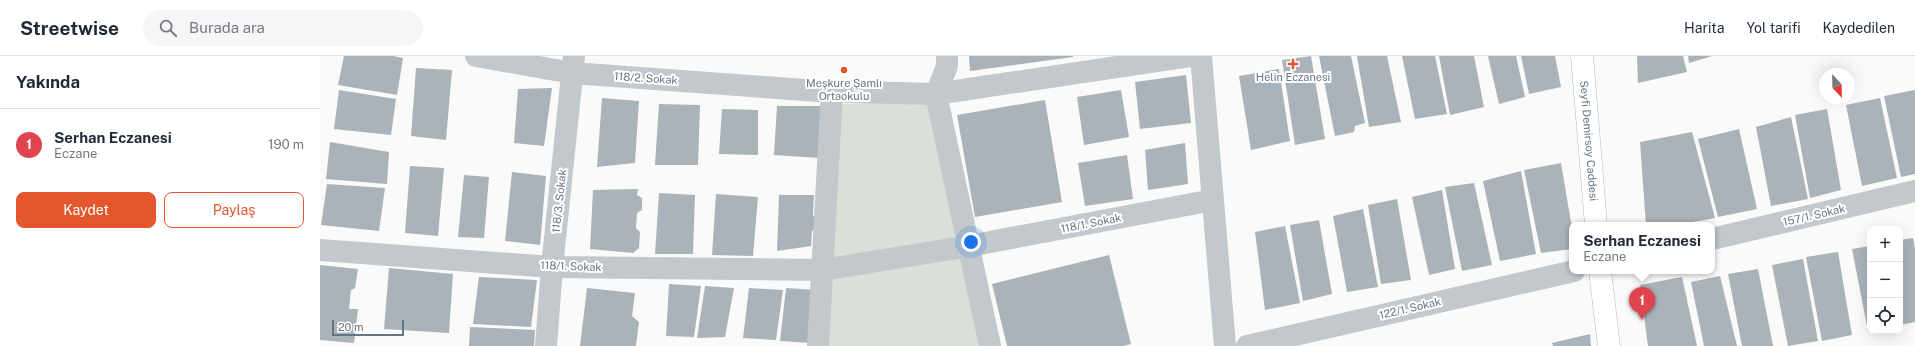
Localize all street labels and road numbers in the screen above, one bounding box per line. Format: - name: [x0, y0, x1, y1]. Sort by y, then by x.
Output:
- street label: 118/2. Sokak: [614, 70, 678, 86]
- street label: Seyfi Demirsoy Caddesi: [1578, 80, 1600, 202]
- street label: 118/3. Sokak: [550, 169, 568, 233]
- street label: 157/1. Sokak: [1782, 202, 1846, 228]
- street label: 118/1. Sokak: [1060, 211, 1122, 235]
- street label: 118/1. Sokak: [540, 259, 602, 273]
- street label: 122/1. Sokak: [1378, 295, 1442, 321]

